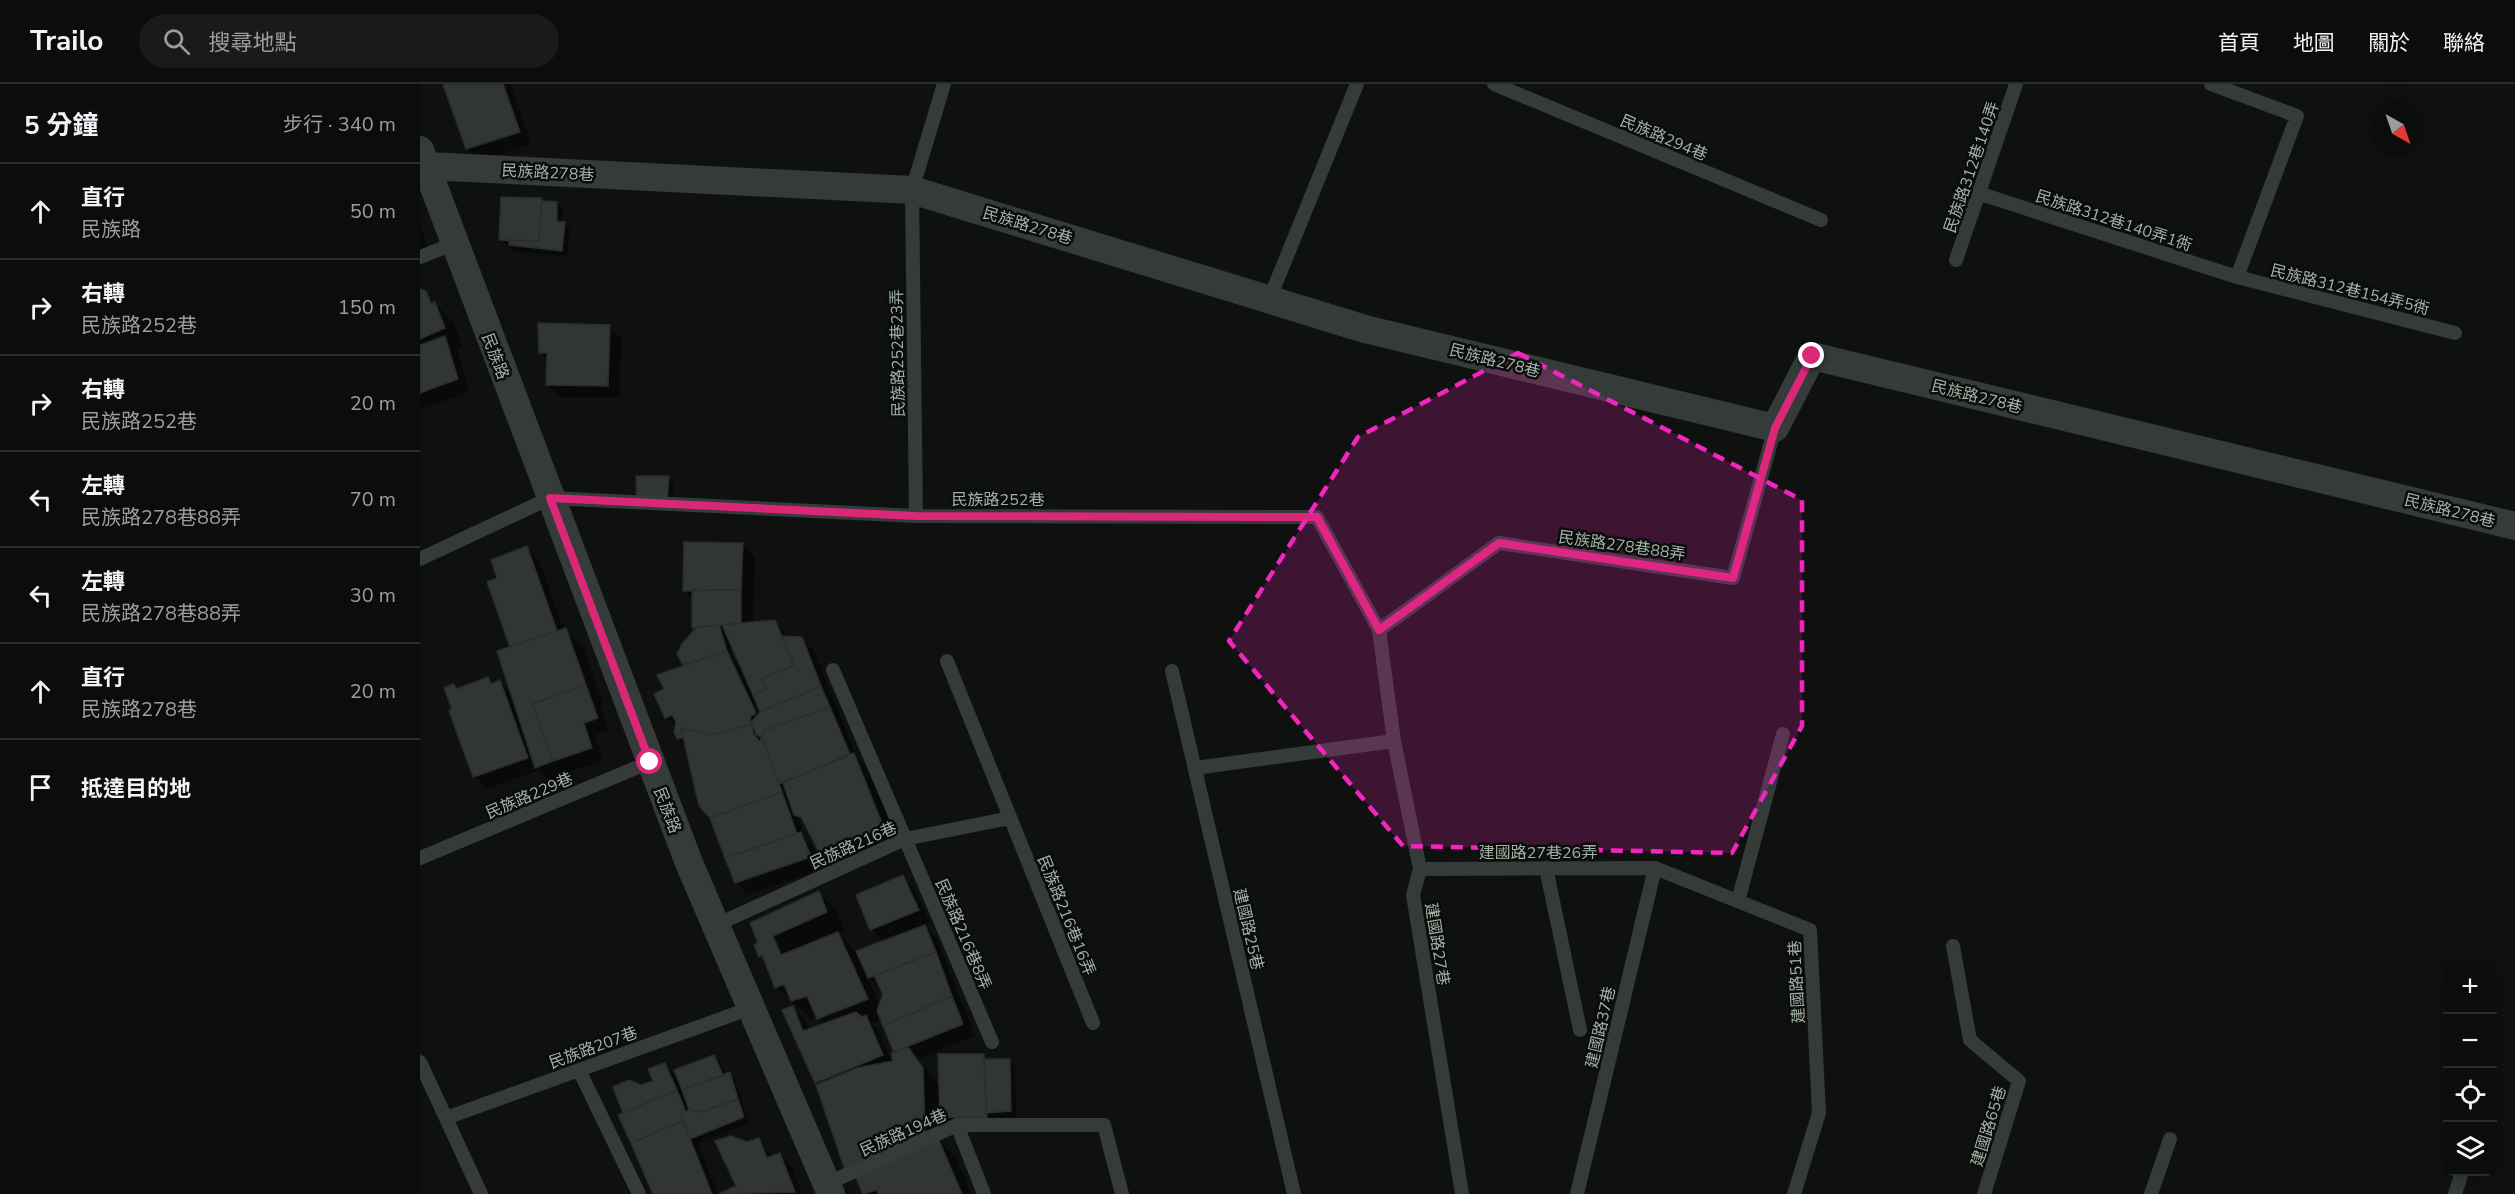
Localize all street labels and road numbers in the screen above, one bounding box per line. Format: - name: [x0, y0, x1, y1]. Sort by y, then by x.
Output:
- street label: 民族路312巷140弄: [1939, 99, 2005, 236]
- street label: 民族路294巷: [1617, 110, 1711, 166]
- street label: 民族路278巷: [501, 160, 595, 186]
- street label: 民族路312巷140弄1衖: [2033, 185, 2195, 257]
- street label: 民族路278巷: [980, 202, 1075, 250]
- street label: 民族路312巷154弄5衖: [2268, 260, 2432, 320]
- street label: 民族路252巷23弄: [886, 289, 910, 417]
- street label: 民族路: [476, 330, 514, 383]
- street label: 民族路278巷: [1447, 339, 1542, 383]
- street label: 民族路278巷: [1929, 375, 2024, 419]
- street label: 民族路252巷: [952, 489, 1044, 511]
- street label: 民族路278巷: [2402, 489, 2497, 533]
- street label: 民族路278巷88弄: [1557, 526, 1687, 566]
- street label: 民族路229巷: [482, 768, 576, 824]
- street label: 民族路: [648, 784, 686, 837]
- street label: 民族路216巷: [807, 817, 900, 875]
- street label: 建國路27巷26弄: [1479, 842, 1597, 864]
- street label: 民族路216巷16弄: [1032, 852, 1100, 979]
- street label: 民族路216巷8弄: [930, 876, 996, 993]
- street label: 建國路25巷: [1228, 886, 1268, 972]
- street label: 建國路27巷: [1420, 901, 1454, 987]
- street label: 建國路51巷: [1784, 940, 1810, 1024]
- street label: 建國路37巷: [1581, 984, 1621, 1070]
- street label: 民族路207巷: [546, 1022, 641, 1074]
- street label: 建國路65巷: [1966, 1083, 2012, 1169]
- street label: 民族路194巷: [857, 1104, 950, 1162]

